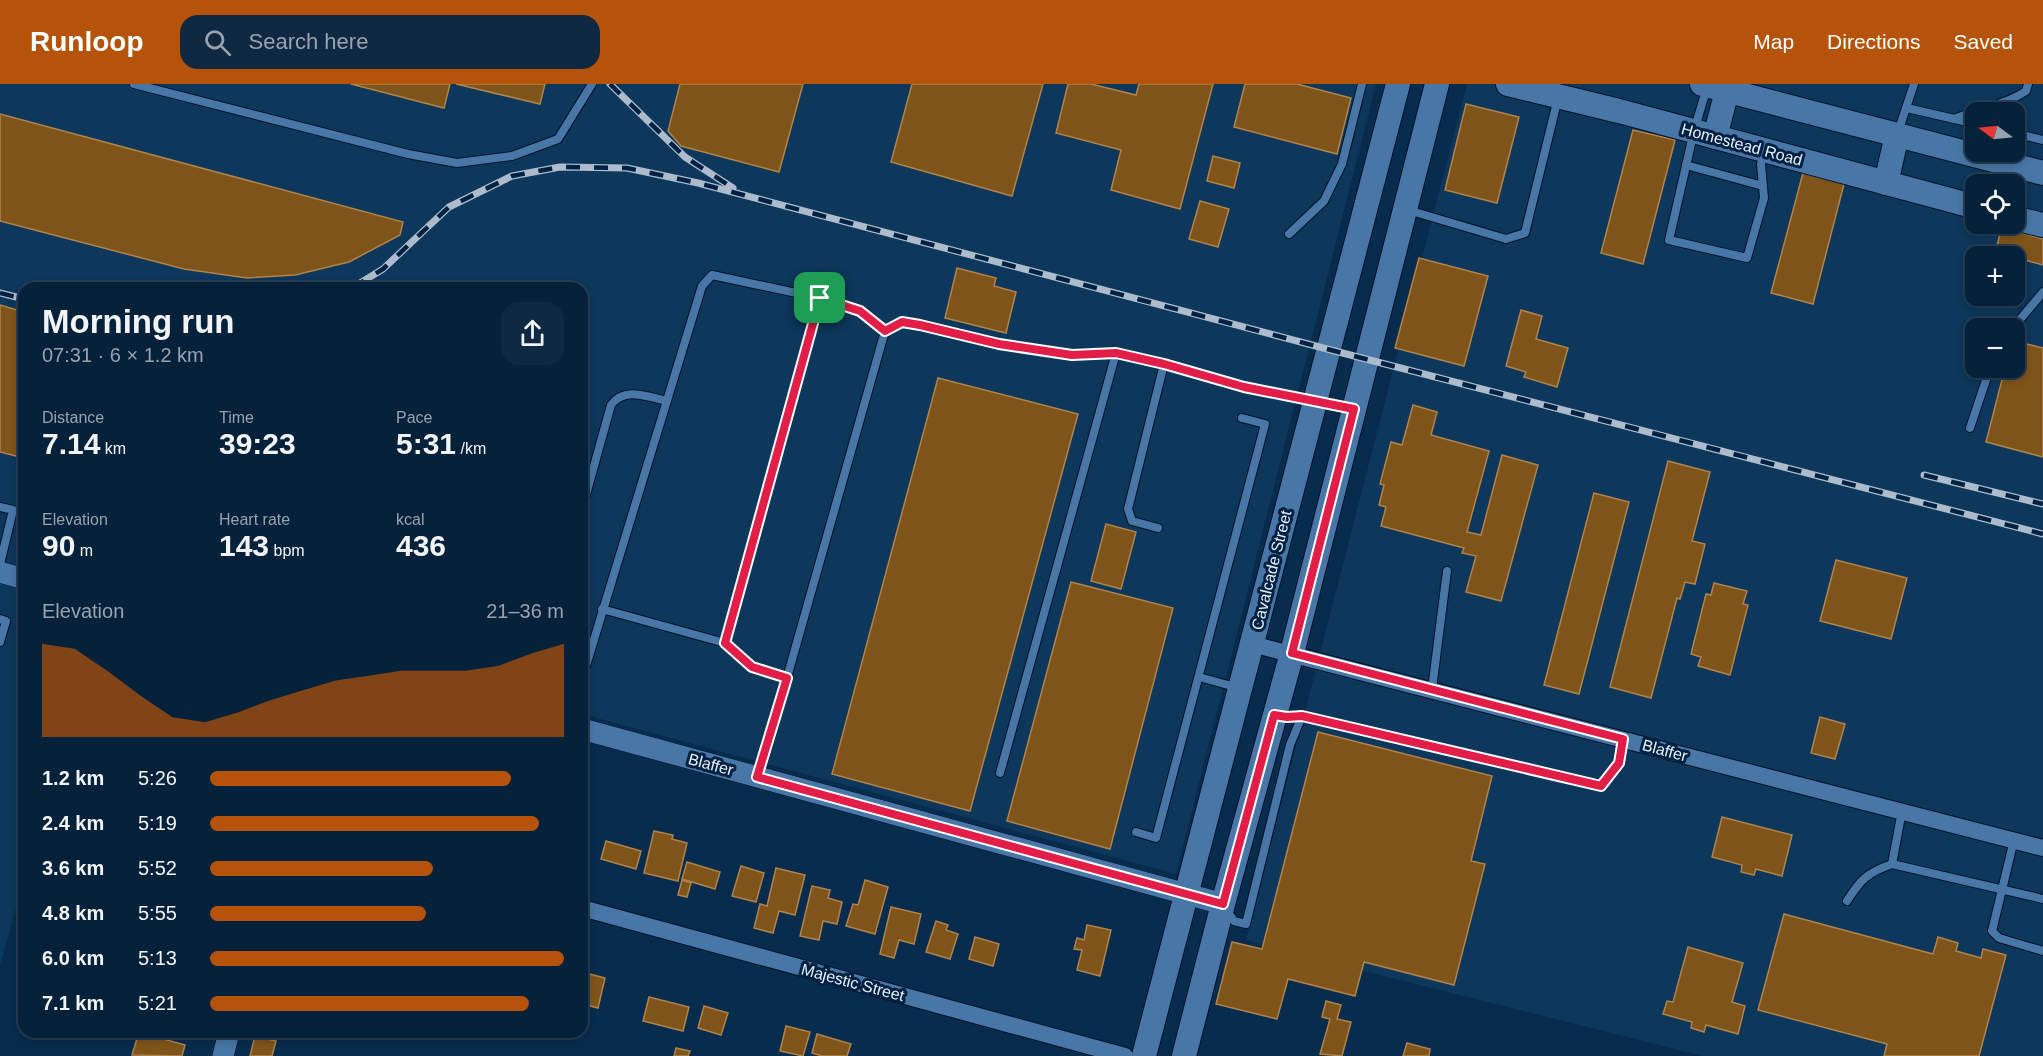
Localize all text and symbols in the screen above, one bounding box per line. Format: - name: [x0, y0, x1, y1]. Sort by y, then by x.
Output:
- search box: [180, 15, 600, 69]
- text: Runloop: [30, 26, 144, 57]
- icon: search: [201, 26, 234, 59]
- text: Search here: [249, 29, 368, 54]
- text: Map: [1753, 30, 1794, 53]
- text: Directions: [1827, 30, 1920, 53]
- text: Saved: [1953, 30, 2013, 53]
- north arrow: [1965, 102, 2025, 162]
- map controls: [1965, 102, 2025, 378]
- street label: Homestead Road: [1680, 120, 1804, 169]
- button: locate: [1965, 174, 2025, 234]
- button: +: [1965, 246, 2025, 306]
- pin: [794, 272, 845, 323]
- icon: arrive: [803, 281, 836, 314]
- button: share: [501, 302, 564, 365]
- text: Morning run: [42, 303, 234, 340]
- button: −: [1965, 318, 2025, 378]
- text: 07:31 · 6 × 1.2 km: [42, 344, 204, 366]
- text: Distance: [42, 409, 104, 426]
- text: Time: [219, 409, 254, 426]
- text: Pace: [396, 409, 432, 426]
- text: 7.14: [42, 427, 100, 460]
- text: 39:23: [219, 427, 296, 460]
- text: 5:31: [396, 427, 456, 460]
- text: km: [100, 440, 126, 457]
- text: /km: [456, 440, 486, 457]
- street label: Cavalcade Street: [1248, 508, 1295, 632]
- text: Elevation: [42, 511, 108, 528]
- text: Heart rate: [219, 511, 290, 528]
- text: kcal: [396, 511, 424, 528]
- text: 90: [42, 529, 75, 562]
- text: 143: [219, 529, 269, 562]
- text: 436: [396, 529, 446, 562]
- text: m: [75, 542, 93, 559]
- text: bpm: [269, 542, 305, 559]
- text: Elevation: [42, 600, 124, 622]
- text: 21–36 m: [486, 600, 564, 622]
- street label: Blaffer: [1640, 736, 1690, 765]
- street label: Blaffer: [686, 750, 736, 779]
- text: 1.2 km: [42, 767, 104, 789]
- text: 5:26: [138, 767, 177, 789]
- text: 2.4 km: [42, 812, 104, 834]
- text: 5:19: [138, 812, 177, 834]
- text: 3.6 km: [42, 857, 104, 879]
- text: 5:52: [138, 857, 177, 879]
- text: 4.8 km: [42, 902, 104, 924]
- text: 5:55: [138, 902, 177, 924]
- text: 6.0 km: [42, 947, 104, 969]
- text: 5:13: [138, 947, 177, 969]
- street label: Majestic Street: [800, 961, 907, 1005]
- text: 7.1 km: [42, 992, 104, 1014]
- text: 5:21: [138, 992, 177, 1014]

